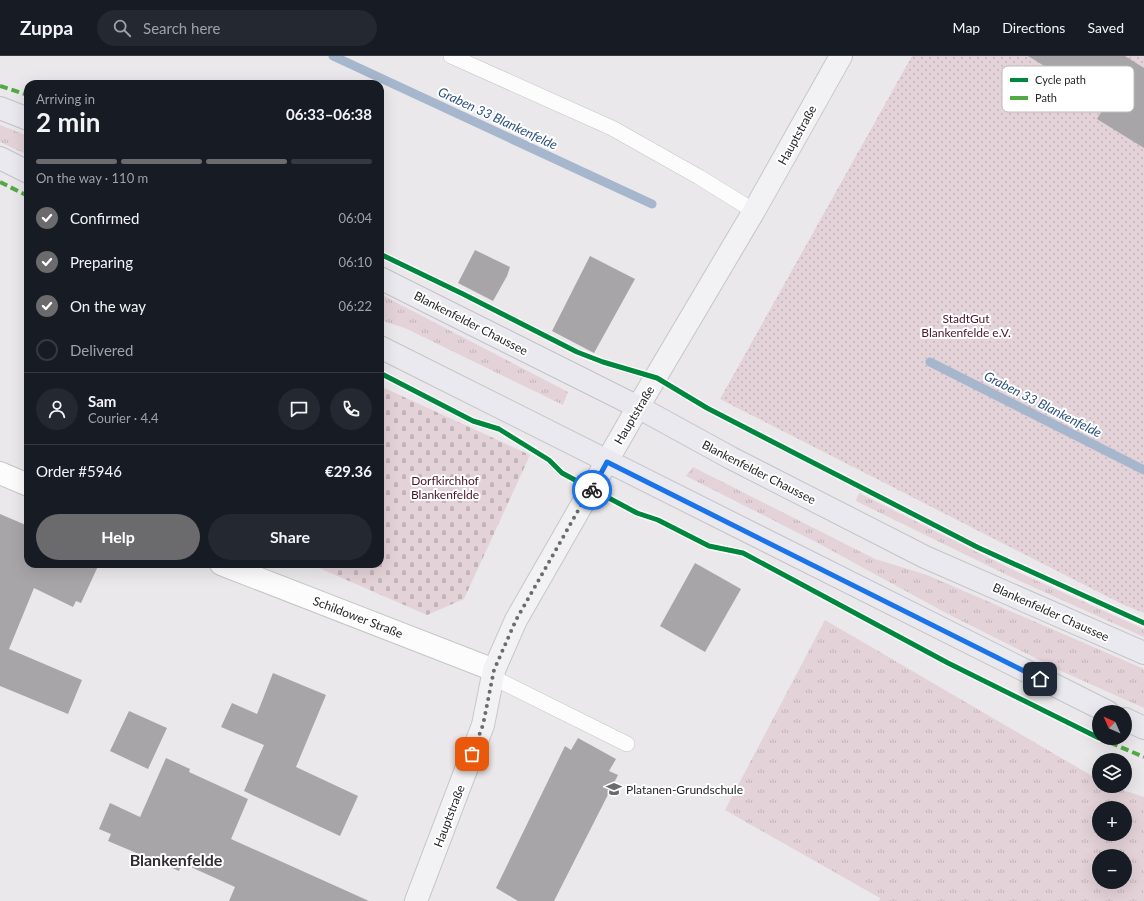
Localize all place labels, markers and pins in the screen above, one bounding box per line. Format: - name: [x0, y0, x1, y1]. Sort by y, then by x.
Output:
- pin: [1023, 662, 1057, 696]
- pin: [455, 737, 489, 771]
- school or university icon: Platanen-Grundschule: [605, 780, 623, 798]
- place label: Platanen-Grundschule: [626, 782, 743, 797]

